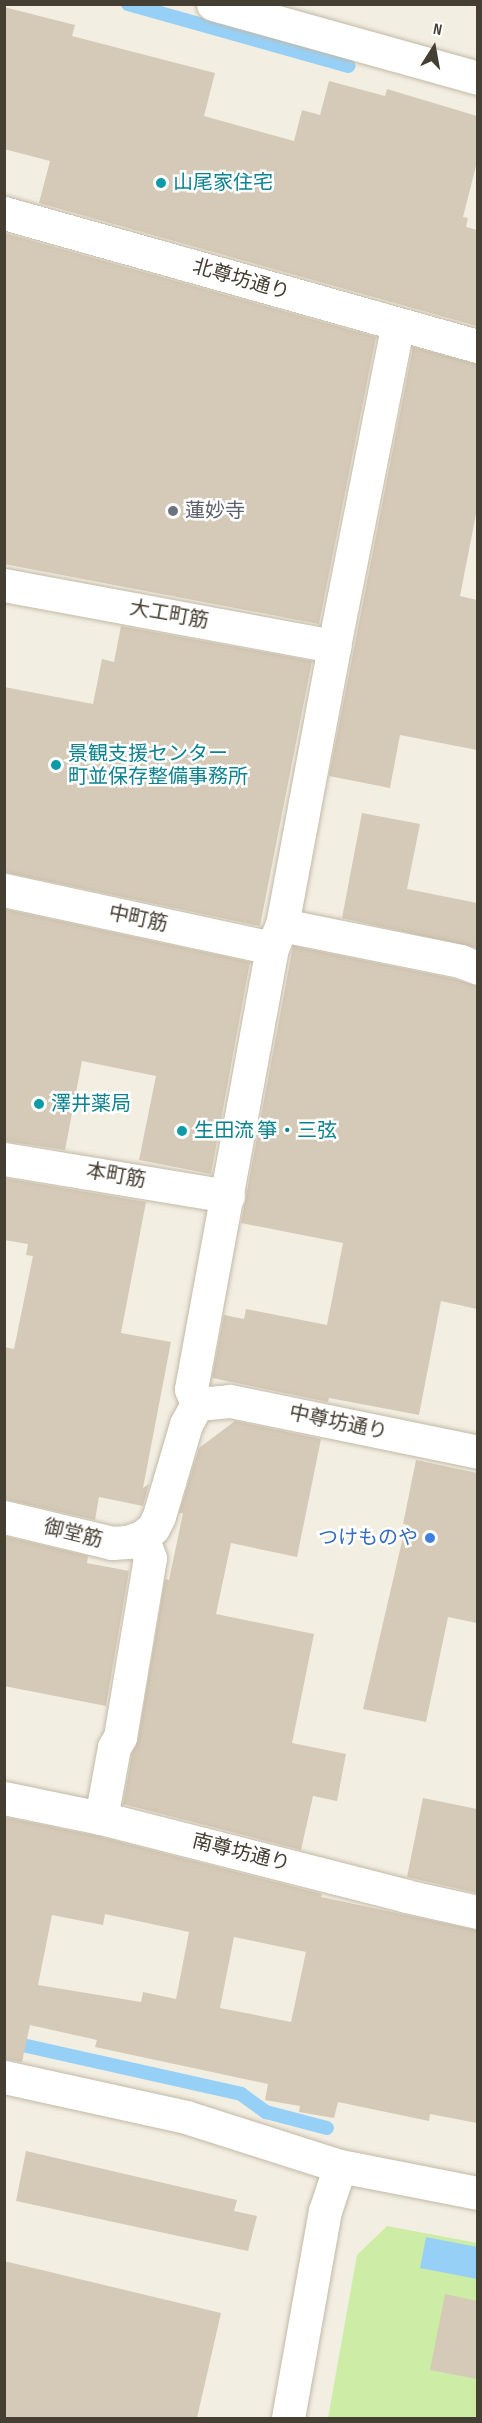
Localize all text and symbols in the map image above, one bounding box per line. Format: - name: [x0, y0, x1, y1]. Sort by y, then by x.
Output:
- north arrow: [404, 18, 464, 78]
- text: N: [432, 20, 444, 40]
- place label: 山尾家住宅: [173, 171, 273, 195]
- marker: 山尾家住宅: [154, 176, 168, 190]
- street label: 北尊坊通り: [190, 255, 292, 305]
- place label: 蓮妙寺: [185, 499, 245, 523]
- marker: 蓮妙寺: [166, 504, 180, 518]
- street label: 大工町筋: [128, 596, 210, 634]
- place label: 景観支援センター 町並保存整備事務所: [68, 742, 248, 789]
- marker: 景観支援センター 町並保存整備事務所: [49, 758, 63, 772]
- street label: 中町筋: [106, 901, 170, 937]
- place label: 澤井薬局: [51, 1092, 131, 1116]
- marker: 澤井薬局: [32, 1097, 46, 1111]
- place label: 生田流 箏・三弦: [194, 1119, 337, 1143]
- marker: 生田流 箏・三弦: [175, 1124, 189, 1138]
- street label: 本町筋: [84, 1159, 148, 1193]
- street label: 中尊坊通り: [287, 1401, 389, 1445]
- street label: 御堂筋: [41, 1515, 105, 1553]
- place label: つけものや: [318, 1526, 418, 1550]
- marker: つけものや: [423, 1531, 437, 1545]
- street label: 南尊坊通り: [190, 1829, 292, 1877]

